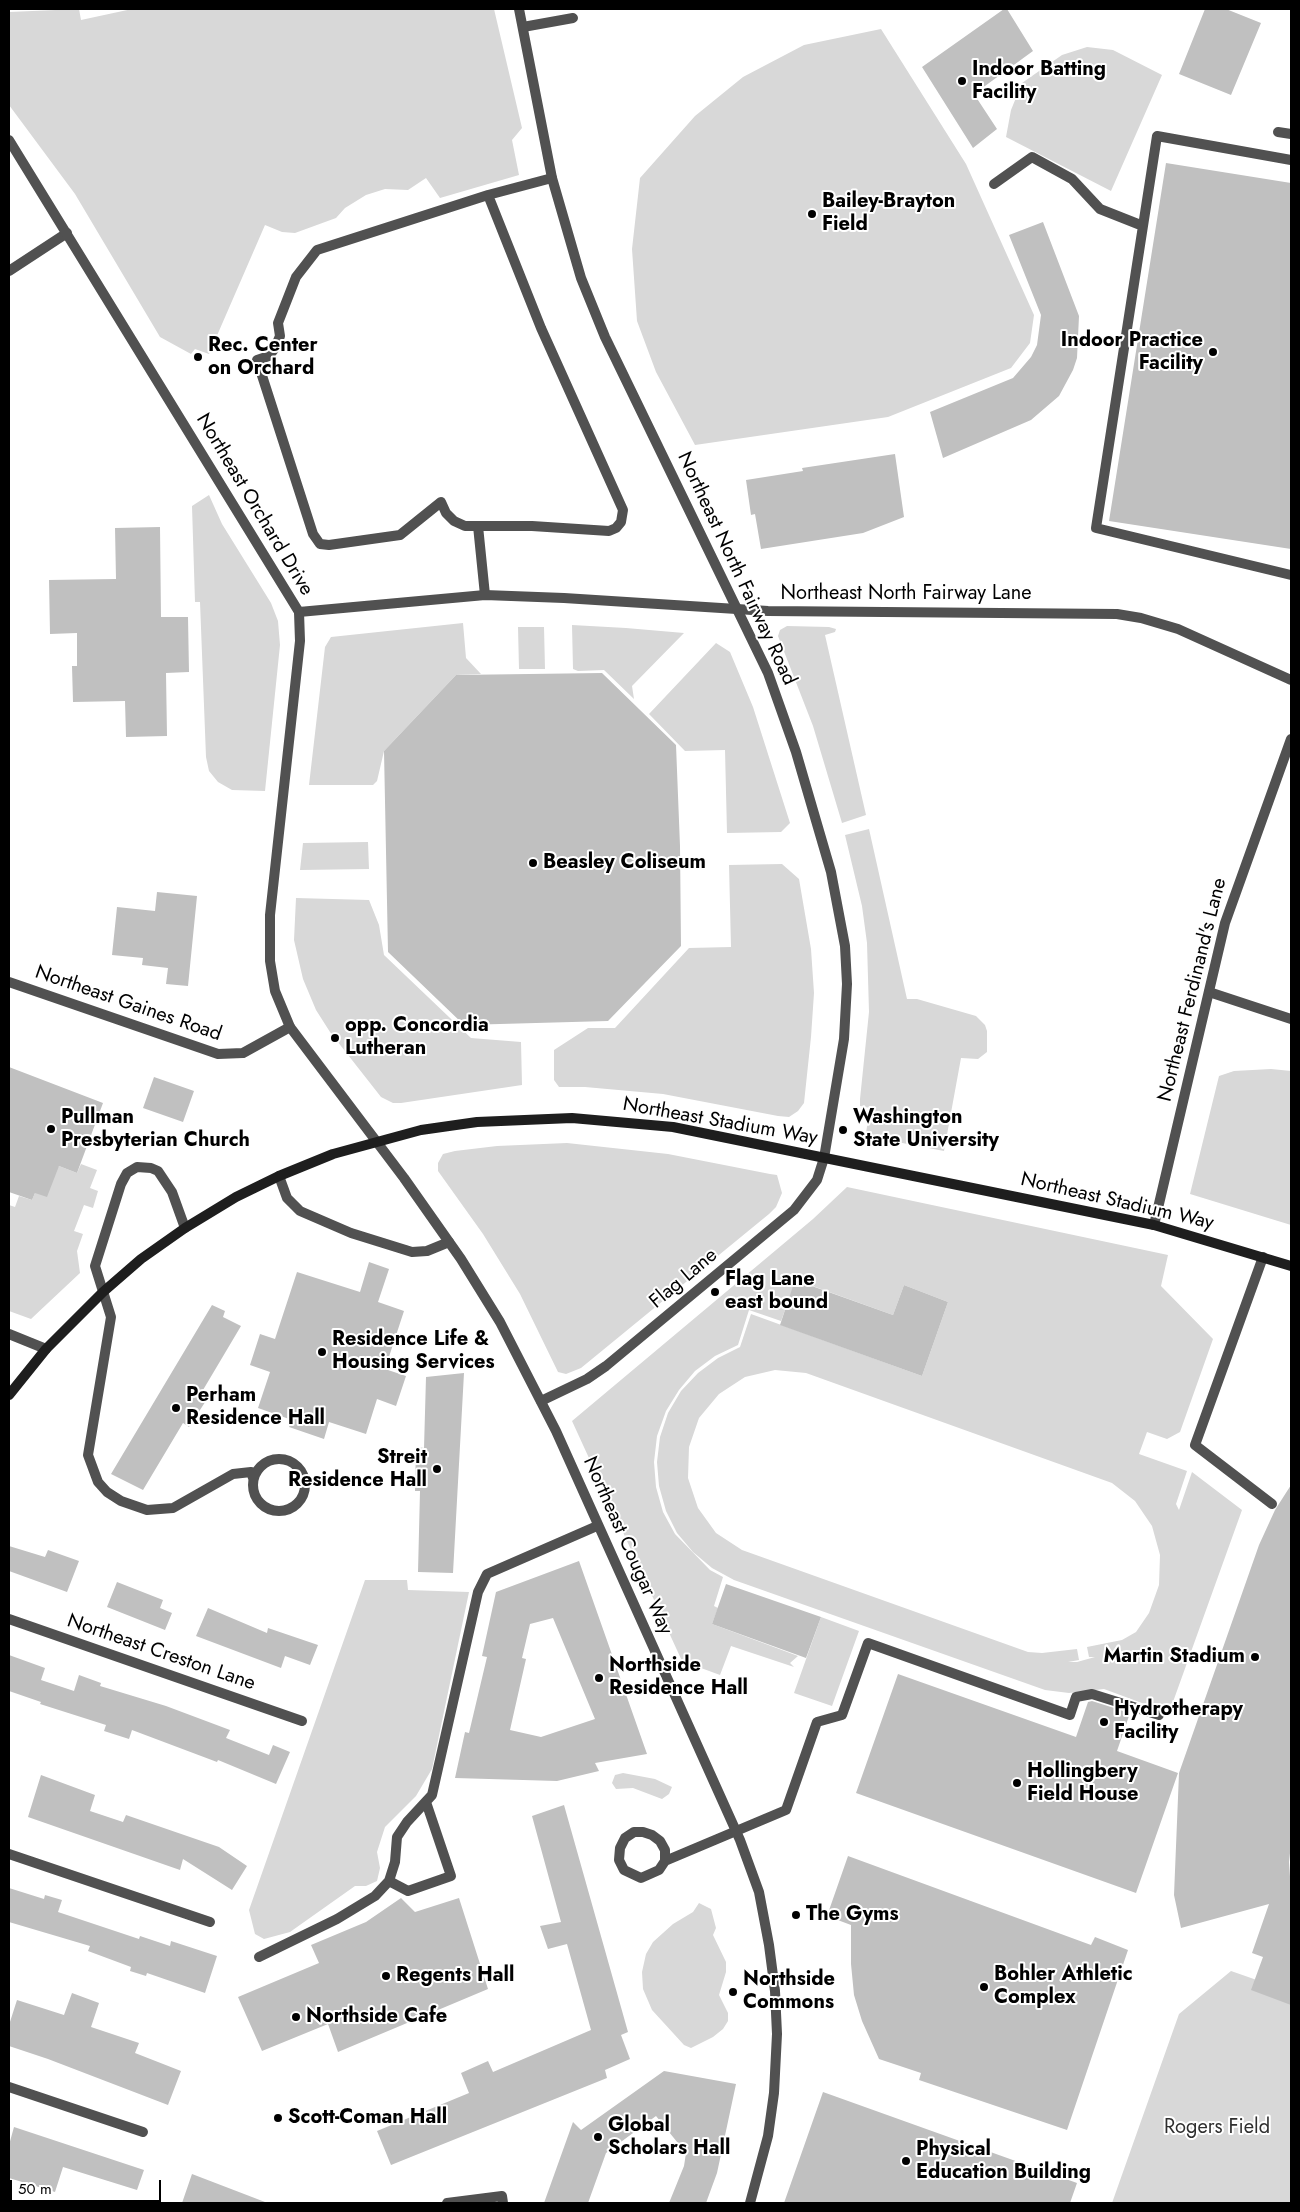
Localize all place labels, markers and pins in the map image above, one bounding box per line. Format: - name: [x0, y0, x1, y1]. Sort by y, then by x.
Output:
- place label: Indoor Batting Facility: [972, 58, 1106, 105]
- marker: Indoor Batting Facility: [956, 75, 968, 87]
- place label: Bailey-Brayton Field: [822, 190, 955, 237]
- marker: Bailey-Brayton Field: [806, 208, 818, 220]
- place label: Indoor Practice Facility: [1061, 329, 1203, 376]
- place label: Rec. Center on Orchard: [208, 334, 318, 381]
- marker: Indoor Practice Facility: [1207, 346, 1219, 358]
- marker: Rec. Center on Orchard: [192, 351, 204, 363]
- place label: Beasley Coliseum: [543, 851, 706, 875]
- marker: Beasley Coliseum: [527, 857, 539, 869]
- place label: opp. Concordia Lutheran: [345, 1014, 489, 1061]
- marker: opp. Concordia Lutheran: [329, 1032, 341, 1044]
- place label: Pullman Presbyterian Church: [61, 1106, 250, 1153]
- place label: Washington State University: [853, 1106, 999, 1153]
- marker: Pullman Presbyterian Church: [45, 1123, 57, 1135]
- marker: Washington State University: [837, 1124, 849, 1136]
- place label: Flag Lane east bound: [725, 1268, 828, 1315]
- marker: Flag Lane east bound: [709, 1286, 721, 1298]
- place label: Residence Life & Housing Services: [332, 1328, 495, 1375]
- marker: Residence Life & Housing Services: [316, 1346, 328, 1358]
- place label: Perham Residence Hall: [186, 1384, 325, 1431]
- marker: Perham Residence Hall: [170, 1402, 182, 1414]
- place label: Streit Residence Hall: [288, 1446, 427, 1493]
- marker: Streit Residence Hall: [431, 1463, 443, 1475]
- place label: Martin Stadium: [1103, 1645, 1245, 1669]
- marker: Martin Stadium: [1249, 1651, 1261, 1663]
- place label: Northside Residence Hall: [609, 1654, 748, 1701]
- marker: Northside Residence Hall: [593, 1672, 605, 1684]
- place label: Hydrotherapy Facility: [1114, 1698, 1243, 1745]
- marker: Hydrotherapy Facility: [1098, 1716, 1110, 1728]
- place label: Hollingbery Field House: [1027, 1760, 1138, 1807]
- marker: Hollingbery Field House: [1011, 1777, 1023, 1789]
- place label: The Gyms: [806, 1903, 899, 1927]
- marker: The Gyms: [790, 1909, 802, 1921]
- place label: Bohler Athletic Complex: [994, 1963, 1133, 2010]
- place label: Regents Hall: [396, 1964, 514, 1988]
- place label: Northside Commons: [743, 1968, 835, 2015]
- marker: Regents Hall: [380, 1970, 392, 1982]
- marker: Bohler Athletic Complex: [978, 1981, 990, 1993]
- marker: Northside Commons: [727, 1986, 739, 1998]
- place label: Northside Cafe: [306, 2005, 447, 2029]
- marker: Northside Cafe: [290, 2011, 302, 2023]
- place label: Scott-Coman Hall: [288, 2106, 447, 2130]
- marker: Scott-Coman Hall: [272, 2112, 284, 2124]
- place label: Global Scholars Hall: [608, 2114, 730, 2161]
- marker: Global Scholars Hall: [592, 2131, 604, 2143]
- place label: Physical Education Building: [916, 2138, 1091, 2185]
- marker: Physical Education Building: [900, 2155, 912, 2167]

